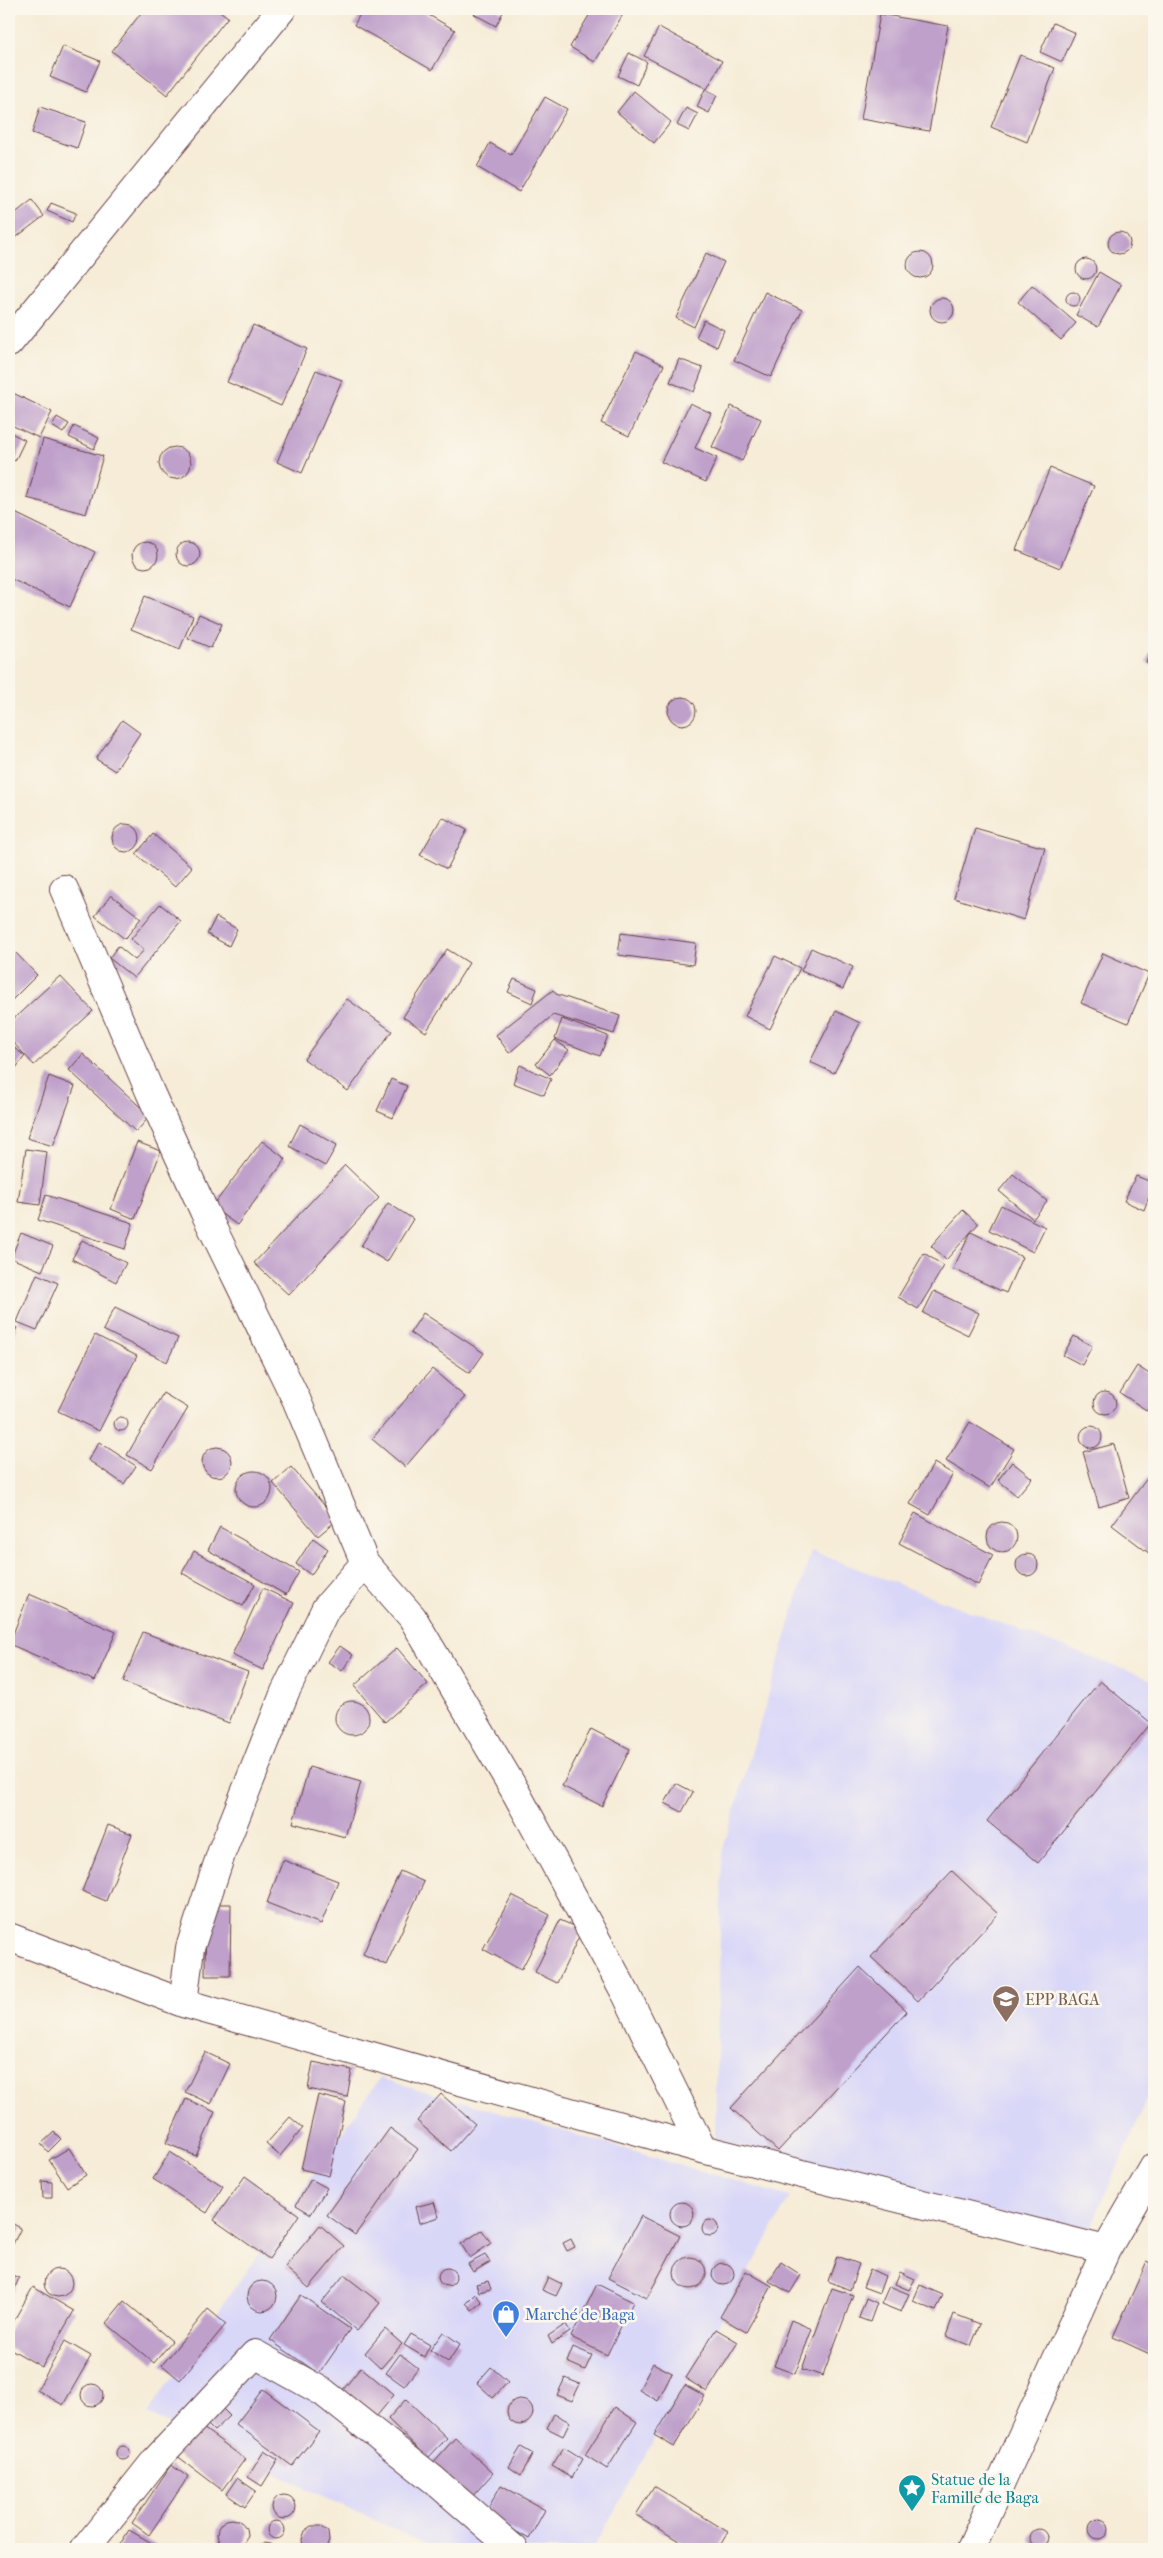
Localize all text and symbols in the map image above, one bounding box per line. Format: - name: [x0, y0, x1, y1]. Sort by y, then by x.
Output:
- school or university icon: EPP BAGA: [991, 1984, 1021, 2023]
- place label: EPP BAGA: [1025, 1990, 1100, 2009]
- shop icon: Marché de Baga: [491, 2299, 521, 2338]
- place label: Marché de Baga: [525, 2305, 635, 2324]
- place label: Statue de la Famille de Baga: [931, 2470, 1039, 2507]
- place icon: Statue de la Famille de Baga: [897, 2473, 927, 2512]

